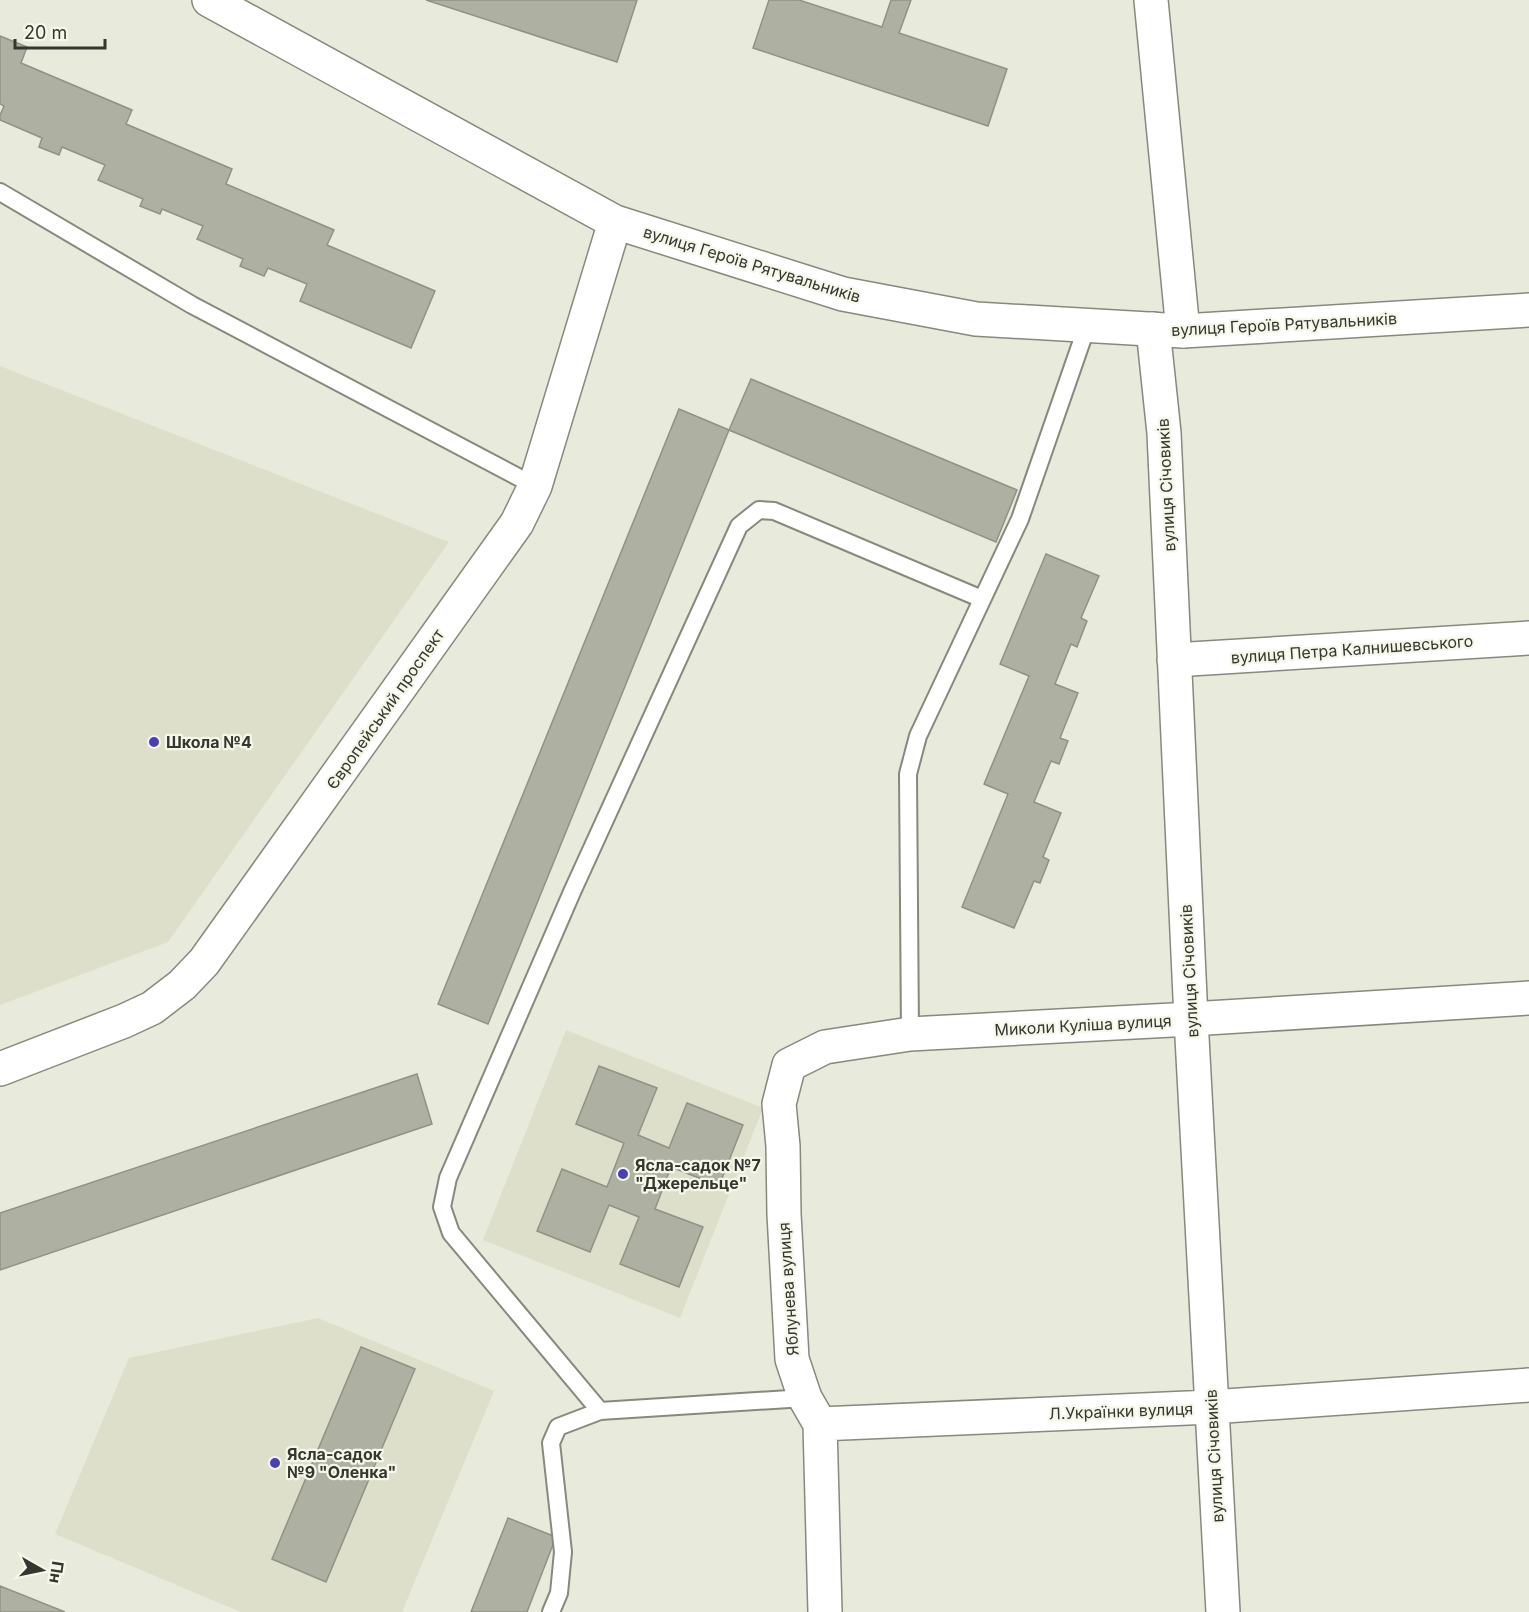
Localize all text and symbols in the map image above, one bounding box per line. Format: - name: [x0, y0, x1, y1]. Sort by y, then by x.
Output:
- scale bar: [15, 12, 105, 50]
- text: 20 m: [24, 22, 67, 43]
- street label: вулиця Героїв Рятувальників: [641, 221, 863, 307]
- street label: вулиця Героїв Рятувальників: [1171, 308, 1397, 340]
- street label: вулиця Січовиків: [1153, 418, 1179, 552]
- street label: Європейський проспект: [322, 624, 448, 793]
- street label: вулиця Петра Калнишевського: [1230, 631, 1474, 667]
- place label: Школа №4: [166, 732, 252, 752]
- marker: Школа №4: [147, 735, 161, 749]
- street label: вулиця Січовиків: [1176, 904, 1202, 1038]
- street label: Миколи Куліша вулиця: [994, 1010, 1172, 1040]
- place label: Ясла-садок №7 "Джерельце": [635, 1155, 761, 1193]
- marker: Ясла-садок №7 "Джерельце": [616, 1167, 630, 1181]
- street label: Яблунева вулиця: [773, 1222, 803, 1356]
- street label: вулиця Січовиків: [1201, 1389, 1227, 1523]
- street label: Л.Українки вулиця: [1048, 1398, 1194, 1424]
- place label: Ясла-садок №9 "Оленка": [287, 1444, 396, 1482]
- marker: Ясла-садок №9 "Оленка": [268, 1456, 282, 1470]
- north arrow: [12, 1540, 72, 1600]
- text: Пн: [45, 1560, 68, 1585]

